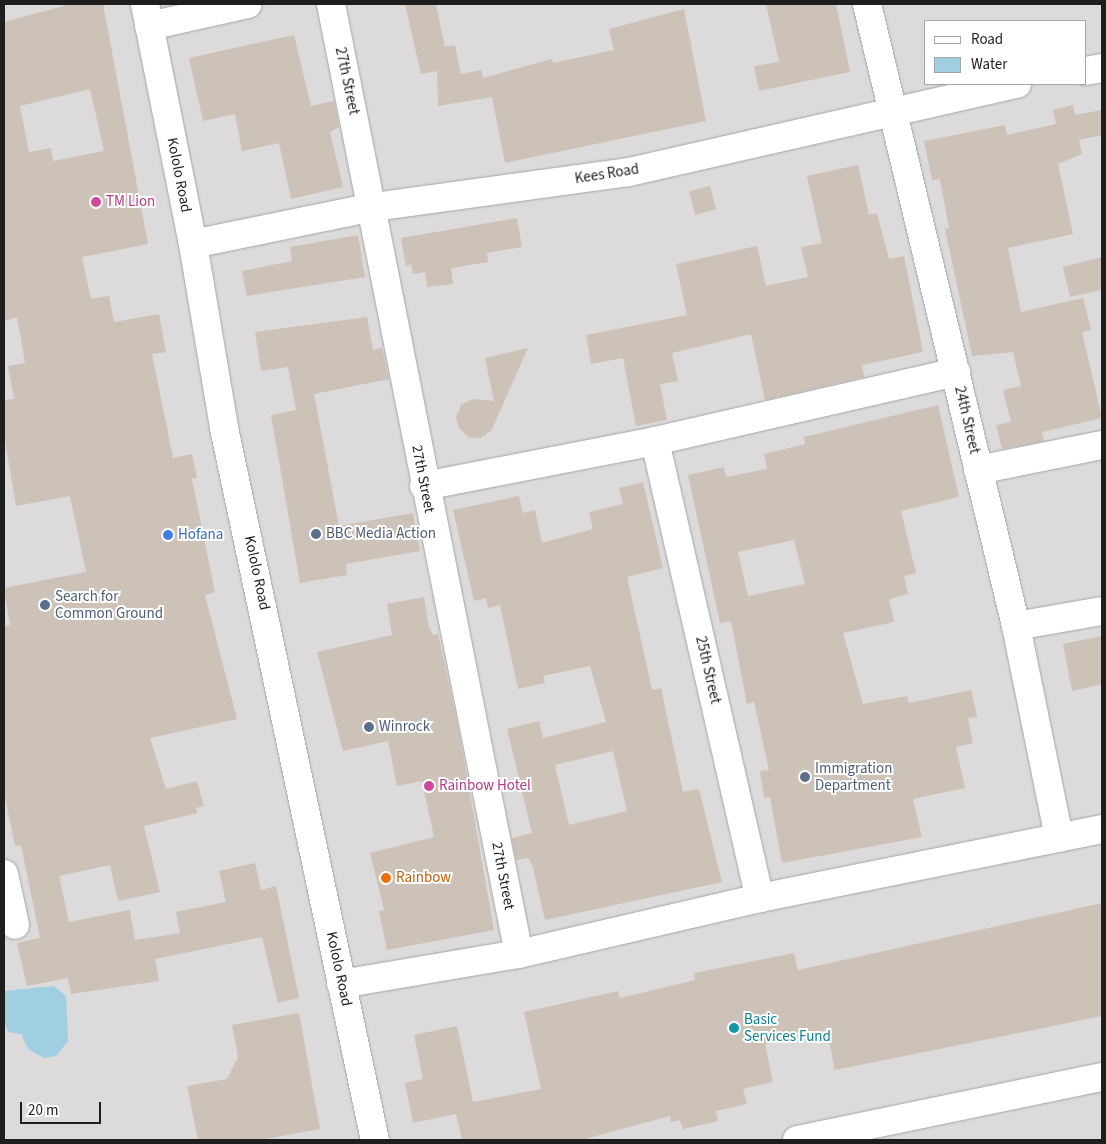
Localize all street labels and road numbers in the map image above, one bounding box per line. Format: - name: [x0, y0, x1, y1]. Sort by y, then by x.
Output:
- street label: 27th Street: [331, 46, 363, 116]
- street label: Kololo Road: [163, 136, 195, 214]
- street label: Kees Road: [574, 160, 640, 188]
- street label: 24th Street: [951, 384, 983, 456]
- street label: 27th Street: [408, 444, 438, 514]
- street label: Kololo Road: [240, 534, 274, 612]
- street label: 25th Street: [692, 634, 724, 706]
- street label: 27th Street: [488, 841, 518, 911]
- street label: Kololo Road: [322, 930, 356, 1008]

